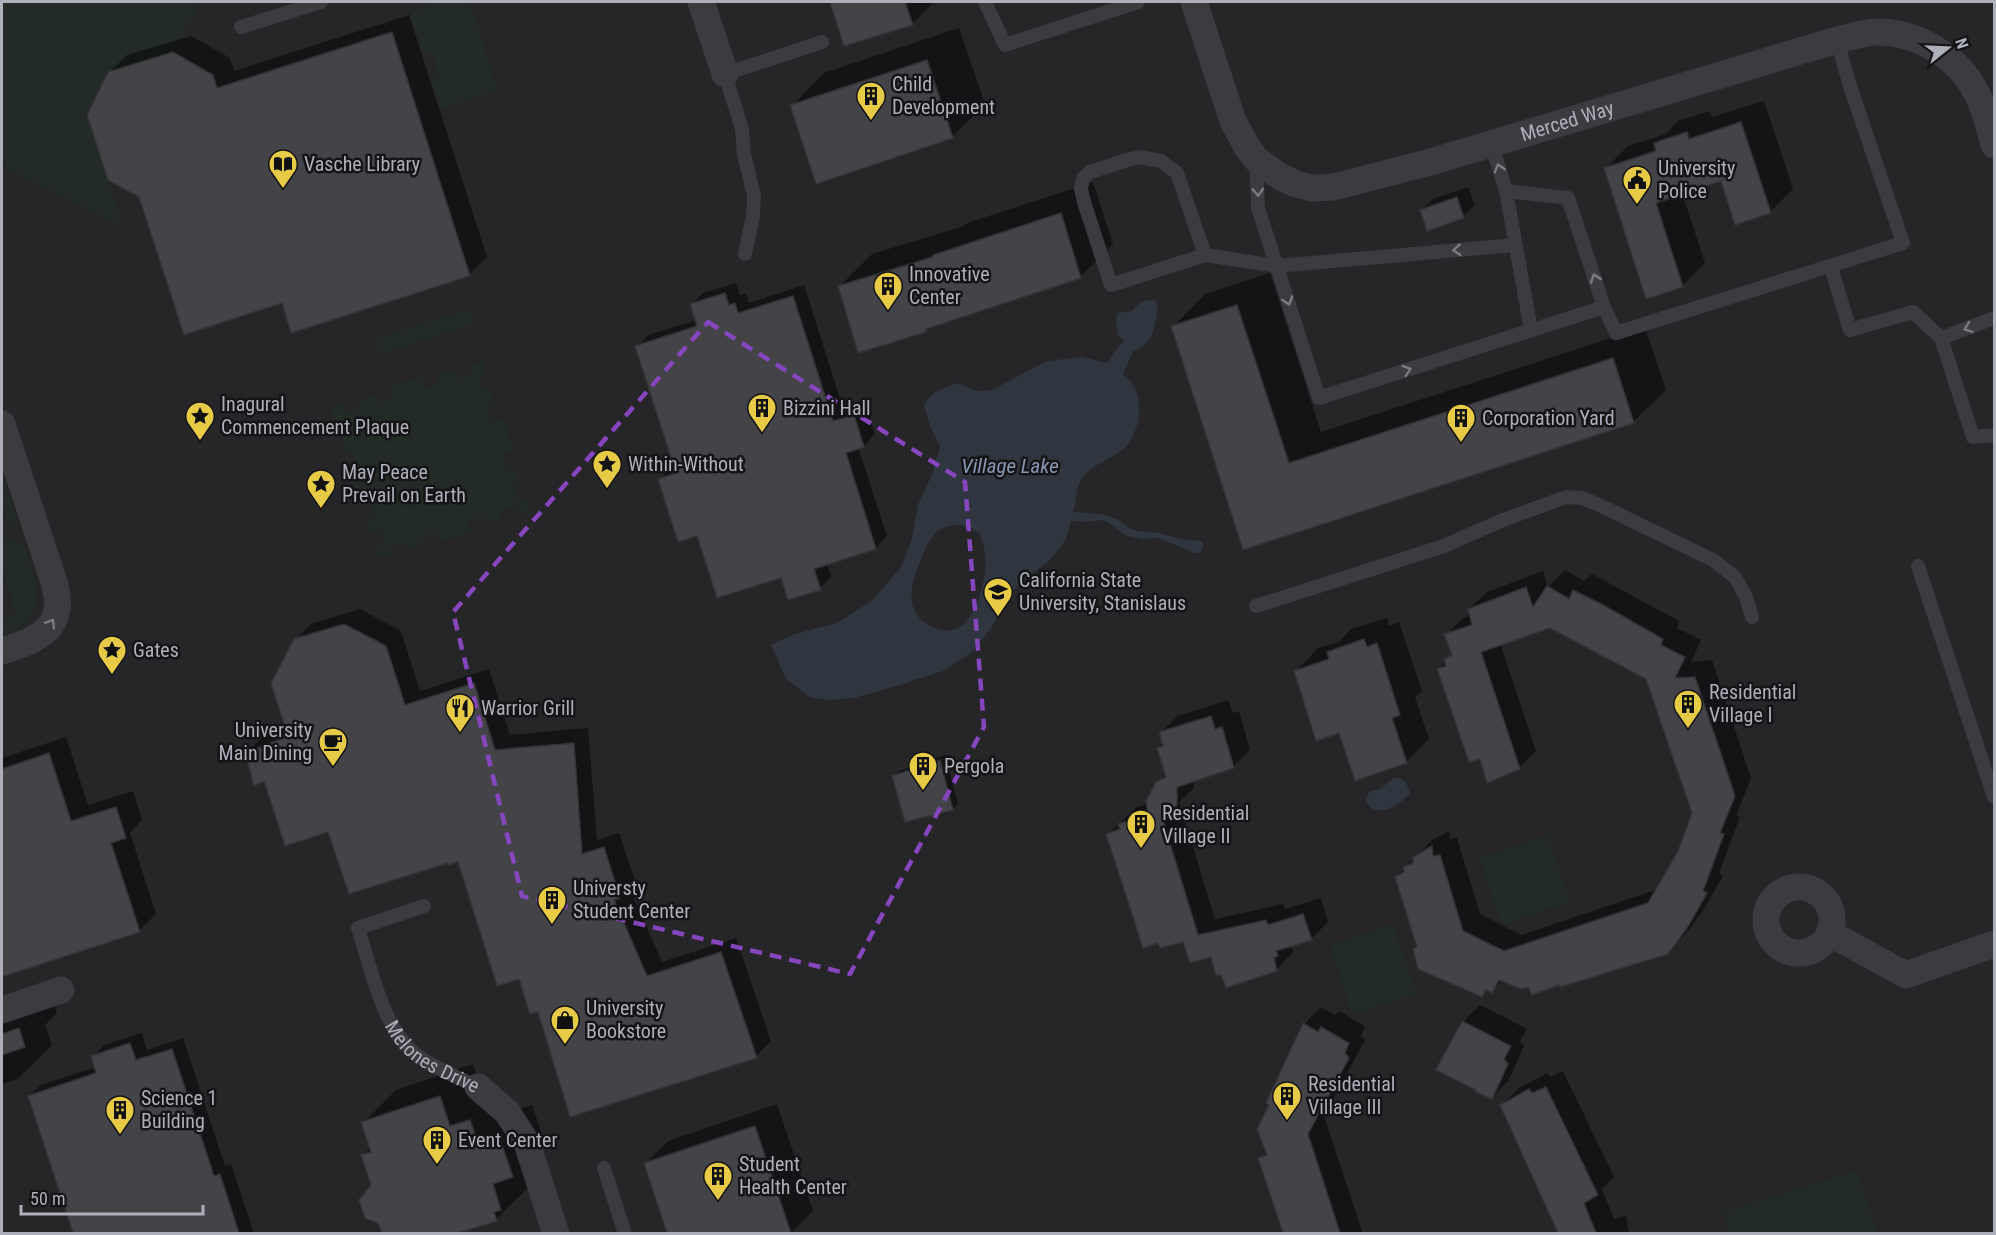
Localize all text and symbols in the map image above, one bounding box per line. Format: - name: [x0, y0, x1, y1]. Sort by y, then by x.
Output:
- north arrow: [1918, 18, 1978, 78]
- text: N: [1951, 36, 1972, 51]
- place label: Child Development: [892, 72, 995, 119]
- building icon: Child Development: [855, 80, 887, 122]
- street label: Merced Way: [1518, 96, 1617, 146]
- library icon: Vasche Library: [267, 148, 299, 190]
- place label: Vasche Library: [304, 152, 420, 176]
- place label: University Police: [1658, 156, 1735, 203]
- one-way arrow: [1494, 163, 1506, 174]
- public building icon: University Police: [1621, 164, 1653, 206]
- one-way arrow: [1251, 188, 1264, 197]
- one-way arrow: [1453, 243, 1462, 256]
- place label: Innovative Center: [909, 262, 990, 309]
- building icon: Innovative Center: [872, 270, 904, 312]
- one-way arrow: [1589, 273, 1602, 284]
- one-way arrow: [1281, 295, 1293, 306]
- one-way arrow: [1963, 321, 1974, 333]
- one-way arrow: [1401, 365, 1412, 377]
- place label: Inagural Commencement Plaque: [221, 392, 409, 439]
- building icon: Bizzini Hall: [746, 392, 778, 434]
- place label: Bizzini Hall: [783, 396, 871, 420]
- place icon: Inagural Commencement Plaque: [184, 400, 216, 442]
- building icon: Corporation Yard: [1445, 402, 1477, 444]
- place label: Corporation Yard: [1482, 406, 1615, 430]
- place icon: Within-Without: [591, 448, 623, 490]
- place label: Within-Without: [628, 452, 744, 476]
- water label: Village Lake: [961, 454, 1059, 478]
- place label: May Peace Prevail on Earth: [342, 460, 466, 507]
- place icon: May Peace Prevail on Earth: [305, 468, 337, 510]
- place label: California State University, Stanislaus: [1019, 568, 1186, 615]
- school or university icon: California State University, Stanislaus: [982, 576, 1014, 618]
- one-way arrow: [43, 619, 55, 629]
- place icon: Gates: [96, 634, 128, 676]
- place label: Gates: [133, 638, 179, 662]
- place label: Residential Village I: [1709, 680, 1796, 727]
- building icon: Residential Village I: [1672, 688, 1704, 730]
- restaurant icon: Warrior Grill: [444, 692, 476, 734]
- place label: Warrior Grill: [481, 696, 575, 720]
- place label: University Main Dining: [219, 718, 312, 765]
- cafe icon: University Main Dining: [317, 726, 349, 768]
- building icon: Pergola: [907, 750, 939, 792]
- place label: Pergola: [944, 754, 1004, 778]
- place label: Residential Village II: [1162, 801, 1249, 848]
- building icon: Residential Village II: [1125, 808, 1157, 850]
- place label: Universty Student Center: [573, 876, 690, 923]
- building icon: Universty Student Center: [536, 884, 568, 926]
- place label: University Bookstore: [586, 996, 666, 1043]
- shop icon: University Bookstore: [549, 1004, 581, 1046]
- street label: Melones Drive: [380, 1016, 483, 1098]
- place label: Residential Village III: [1308, 1072, 1395, 1119]
- building icon: Residential Village III: [1271, 1080, 1303, 1122]
- place label: Science 1 Building: [141, 1086, 217, 1133]
- building icon: Science 1 Building: [104, 1094, 136, 1136]
- building icon: Event Center: [421, 1124, 453, 1166]
- place label: Event Center: [458, 1128, 557, 1152]
- place label: Student Health Center: [739, 1152, 847, 1199]
- building icon: Student Health Center: [702, 1160, 734, 1202]
- scale bar: [21, 1178, 202, 1216]
- text: 50 m: [30, 1188, 65, 1209]

